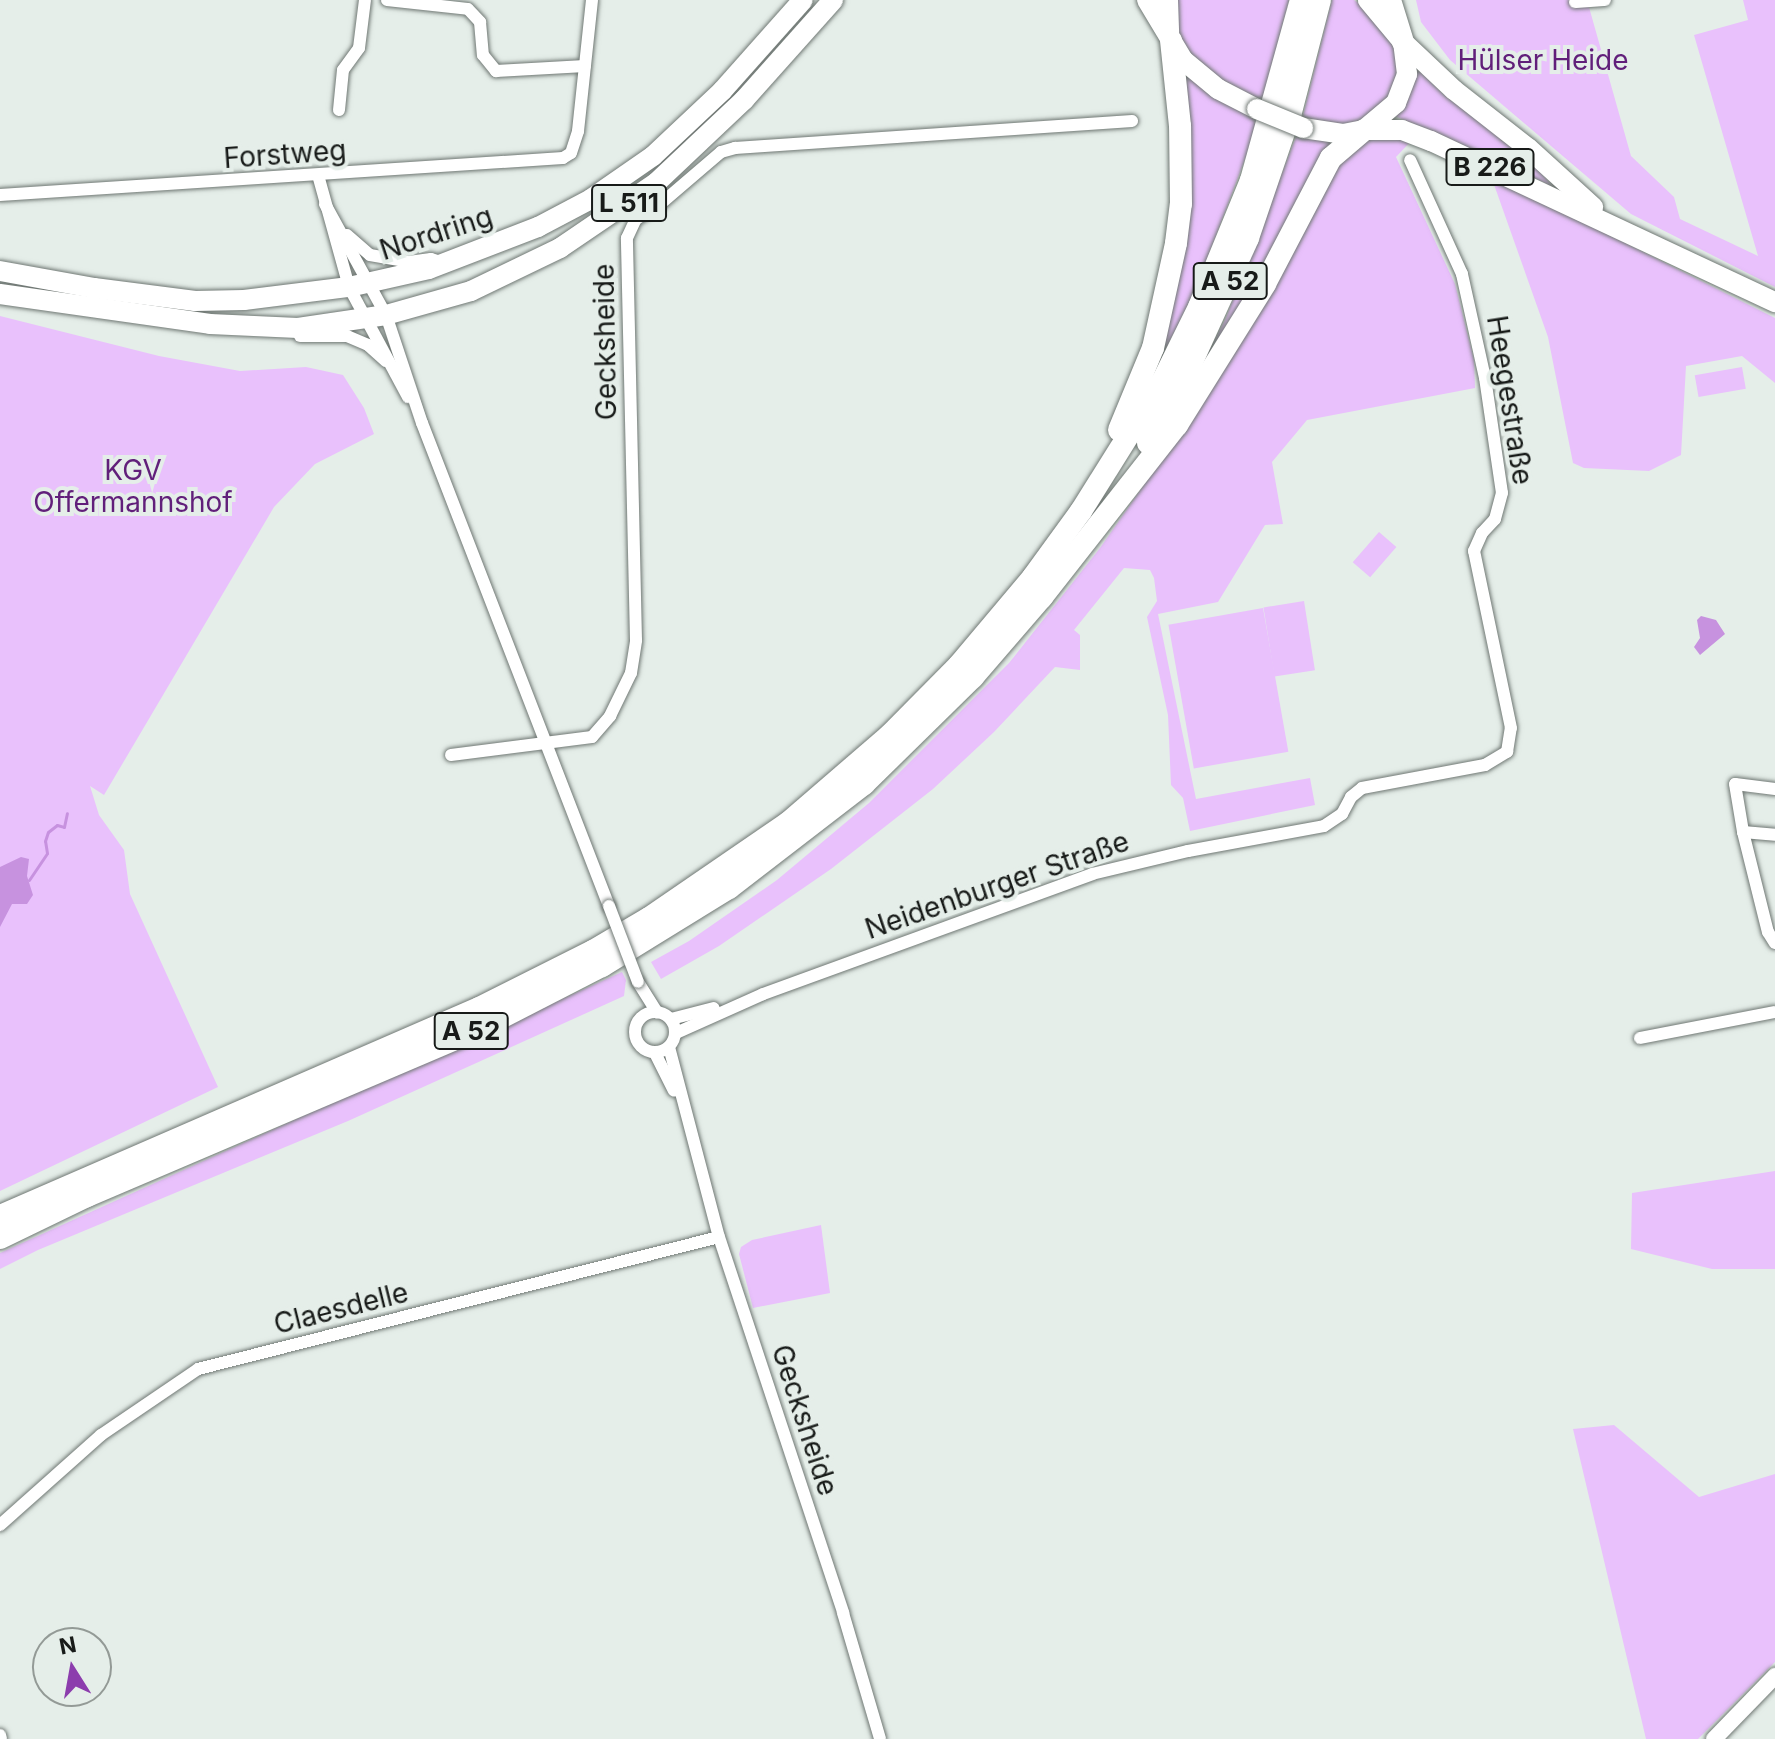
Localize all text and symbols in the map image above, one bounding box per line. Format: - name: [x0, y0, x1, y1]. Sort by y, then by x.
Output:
- park label: Hülser Heide: [1457, 43, 1629, 77]
- street label: Forstweg: [222, 133, 348, 175]
- road number: B 226: [1444, 145, 1536, 189]
- road number: L 511: [591, 181, 667, 225]
- street label: Nordring: [375, 199, 497, 267]
- road number: A 52: [1192, 259, 1268, 303]
- street label: Gecksheide: [587, 263, 623, 421]
- street label: Heegestraße: [1480, 313, 1540, 487]
- park label: KGV Offermannshof: [33, 453, 233, 519]
- street label: Neidenburger Straße: [861, 824, 1133, 946]
- road number: A 52: [433, 1009, 509, 1053]
- street label: Claesdelle: [270, 1275, 412, 1341]
- street label: Gecksheide: [765, 1340, 845, 1500]
- north arrow: [32, 1627, 112, 1707]
- text: N: [57, 1631, 79, 1660]

